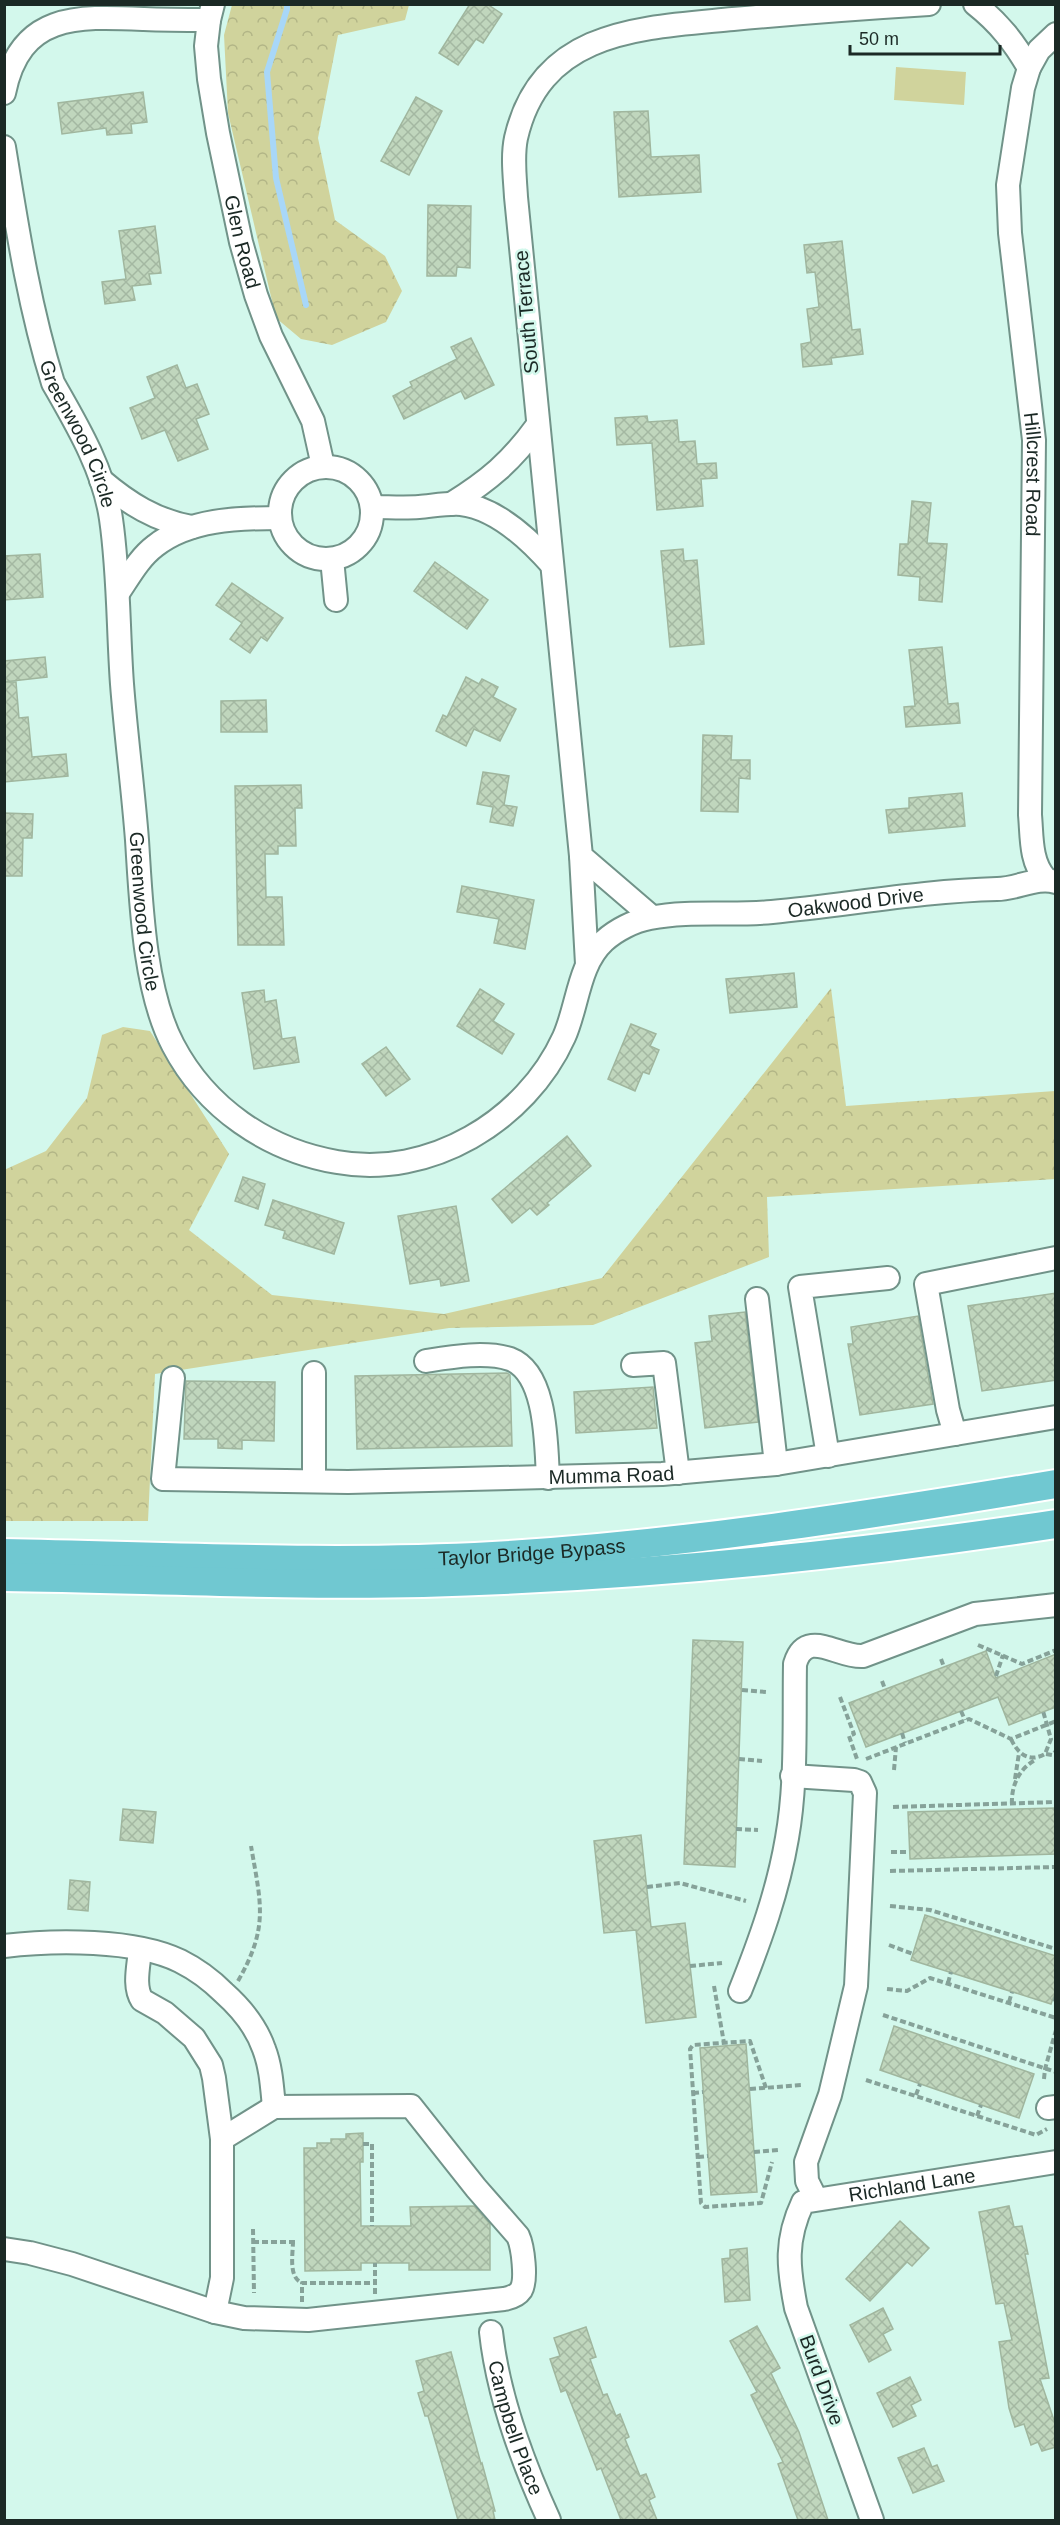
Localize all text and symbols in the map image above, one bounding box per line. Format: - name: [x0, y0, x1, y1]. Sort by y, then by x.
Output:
- scale bar: [850, 18, 1000, 56]
- text: 50 m: [859, 29, 899, 49]
- street label: Glen Road: [220, 193, 265, 291]
- street label: South Terrace: [510, 249, 542, 375]
- street label: Greenwood Circle: [36, 358, 120, 510]
- street label: Hillcrest Road: [1020, 411, 1045, 537]
- street label: Greenwood Circle: [125, 831, 165, 993]
- street label: Oakwood Drive: [787, 883, 925, 921]
- street label: Mumma Road: [548, 1462, 675, 1488]
- street label: Taylor Bridge Bypass: [438, 1534, 626, 1569]
- street label: Richland Lane: [847, 2164, 977, 2206]
- street label: Burd Drive: [796, 2332, 848, 2428]
- street label: Campbell Place: [484, 2358, 548, 2498]

